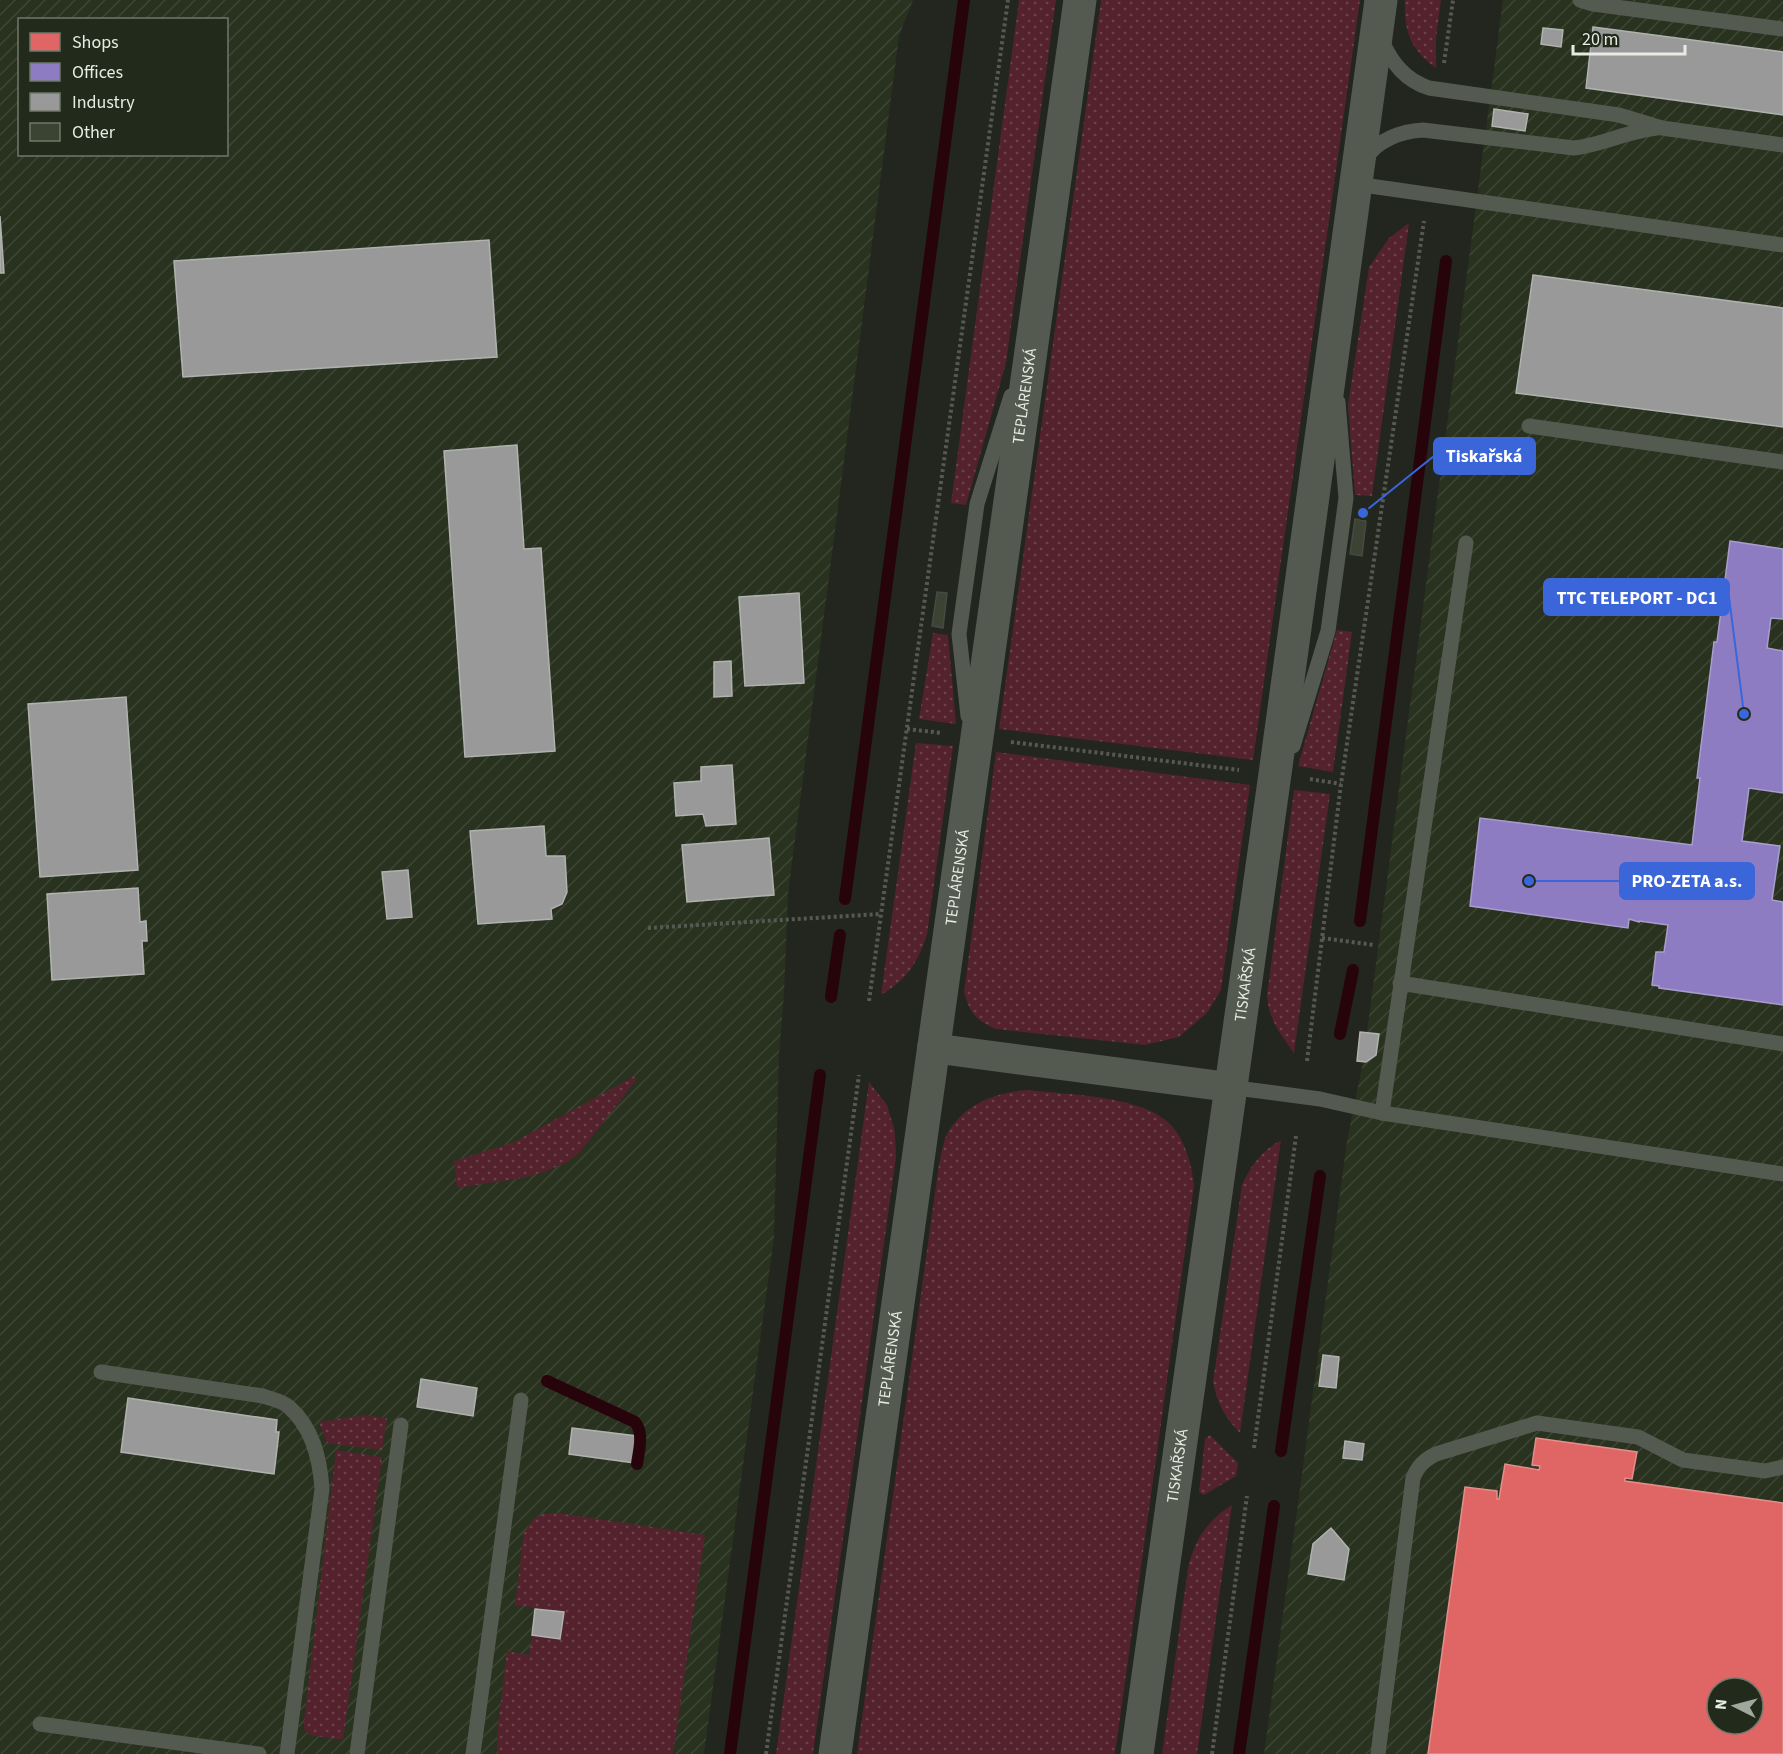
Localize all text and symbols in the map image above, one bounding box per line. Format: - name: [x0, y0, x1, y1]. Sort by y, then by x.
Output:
- legend: [18, 18, 228, 156]
- scale bar: [1573, 18, 1686, 56]
- text: 20 m: [1582, 27, 1618, 52]
- text: Shops: [72, 30, 119, 55]
- text: Offices: [72, 60, 123, 85]
- text: Industry: [72, 90, 135, 115]
- text: Other: [72, 120, 116, 145]
- street label: TEPLÁRENSKÁ: [1007, 346, 1042, 446]
- callout: Tiskařská: [1434, 438, 1535, 474]
- text: Tiskařská: [1446, 444, 1522, 469]
- callout: TTC TELEPORT - DC1: [1544, 579, 1729, 615]
- text: TTC TELEPORT - DC1: [1557, 586, 1717, 611]
- street label: TEPLÁRENSKÁ: [940, 828, 975, 927]
- callout: PRO-ZETA a.s.: [1620, 863, 1754, 899]
- text: PRO-ZETA a.s.: [1632, 869, 1742, 894]
- street label: TISKAŘSKÁ: [1229, 946, 1261, 1023]
- street label: TEPLÁRENSKÁ: [873, 1309, 908, 1408]
- street label: TISKAŘSKÁ: [1161, 1427, 1194, 1504]
- north arrow: [1705, 1676, 1765, 1736]
- text: N: [1710, 1698, 1733, 1711]

